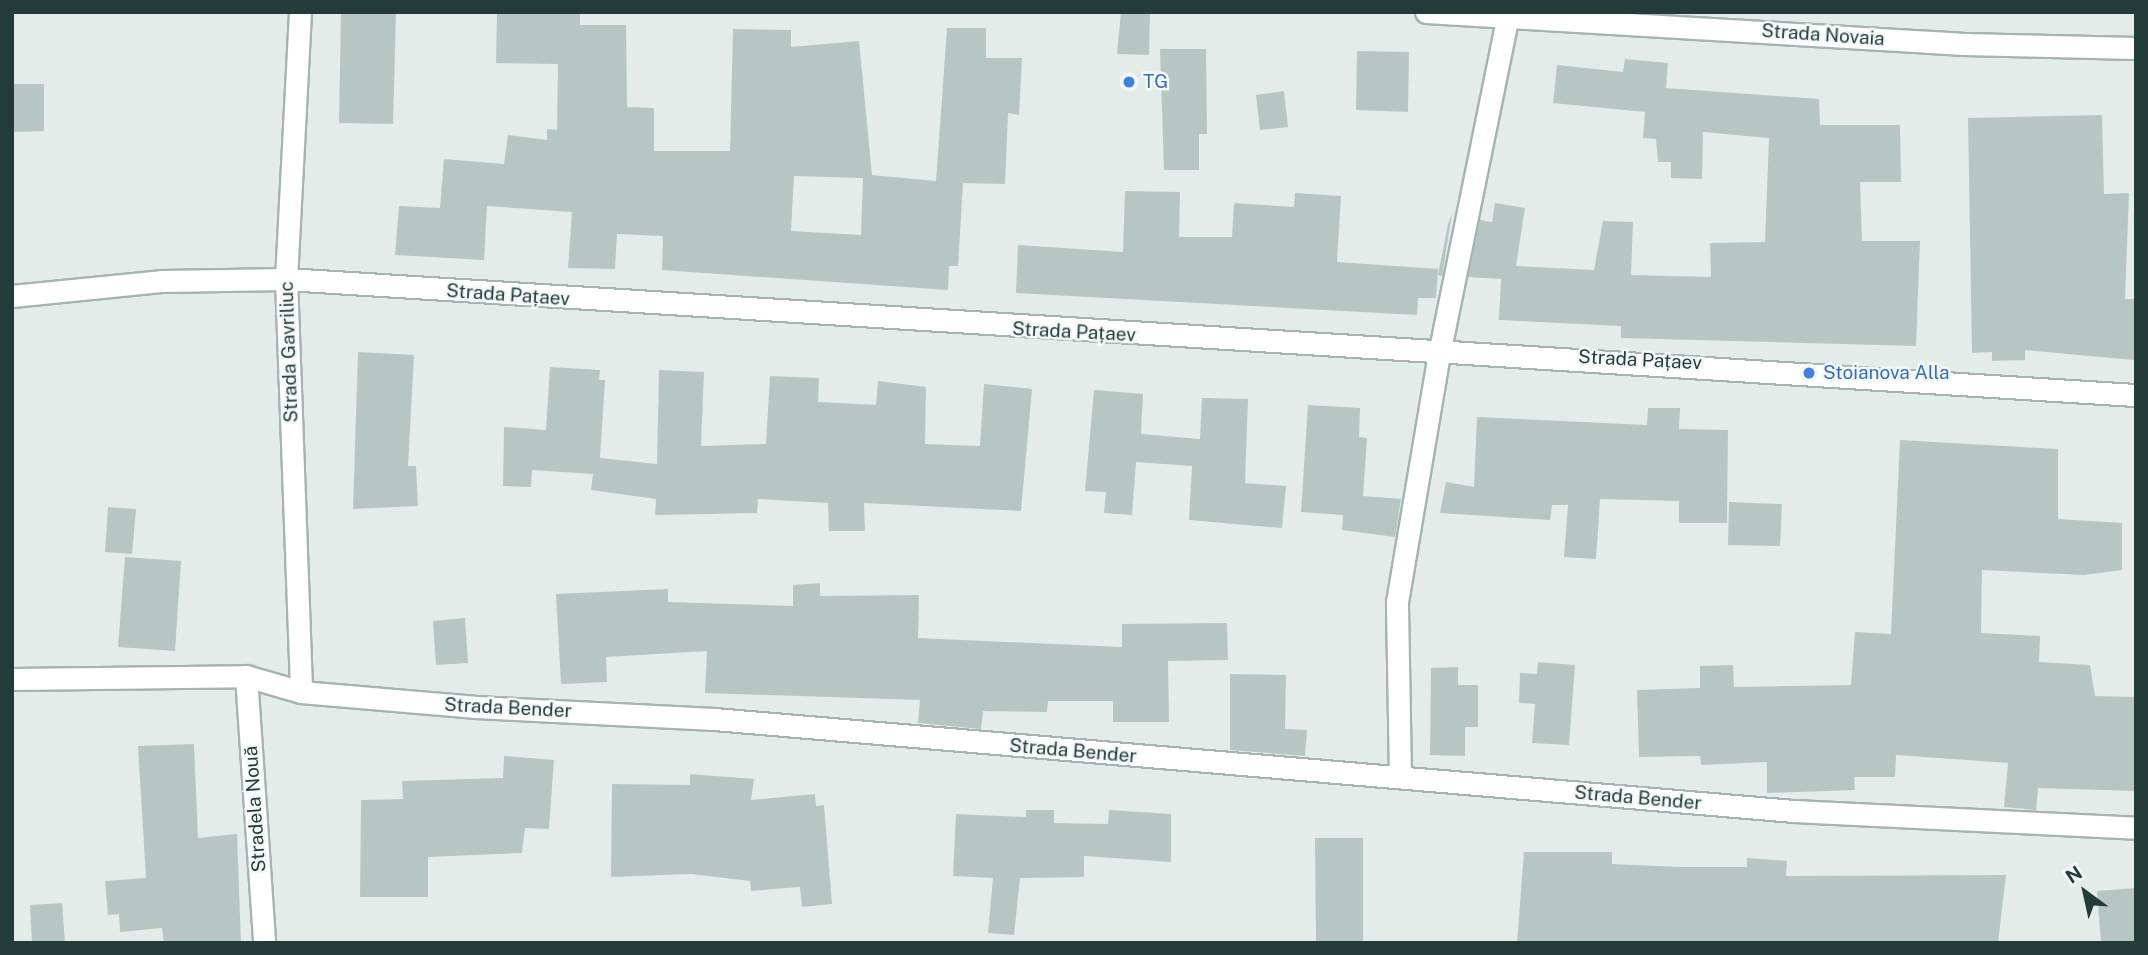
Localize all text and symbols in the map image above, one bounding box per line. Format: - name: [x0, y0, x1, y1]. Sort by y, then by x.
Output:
- street label: Strada Novaia: [1761, 19, 1885, 51]
- place label: TG: [1143, 71, 1168, 93]
- marker: TG: [1121, 74, 1137, 90]
- street label: Strada Pațaev: [445, 279, 571, 311]
- street label: Strada Gavriliuc: [275, 281, 303, 423]
- street label: Strada Pațaev: [1012, 317, 1136, 347]
- street label: Strada Pațaev: [1578, 345, 1702, 375]
- place label: Stoianova Alla: [1823, 362, 1950, 384]
- marker: Stoianova Alla: [1801, 365, 1817, 381]
- street label: Strada Bender: [444, 693, 572, 723]
- street label: Strada Bender: [1008, 734, 1138, 768]
- street label: Stradela Nouă: [239, 745, 271, 873]
- street label: Strada Bender: [1573, 781, 1703, 815]
- north arrow: [2050, 857, 2120, 927]
- text: N: [2061, 861, 2086, 888]

